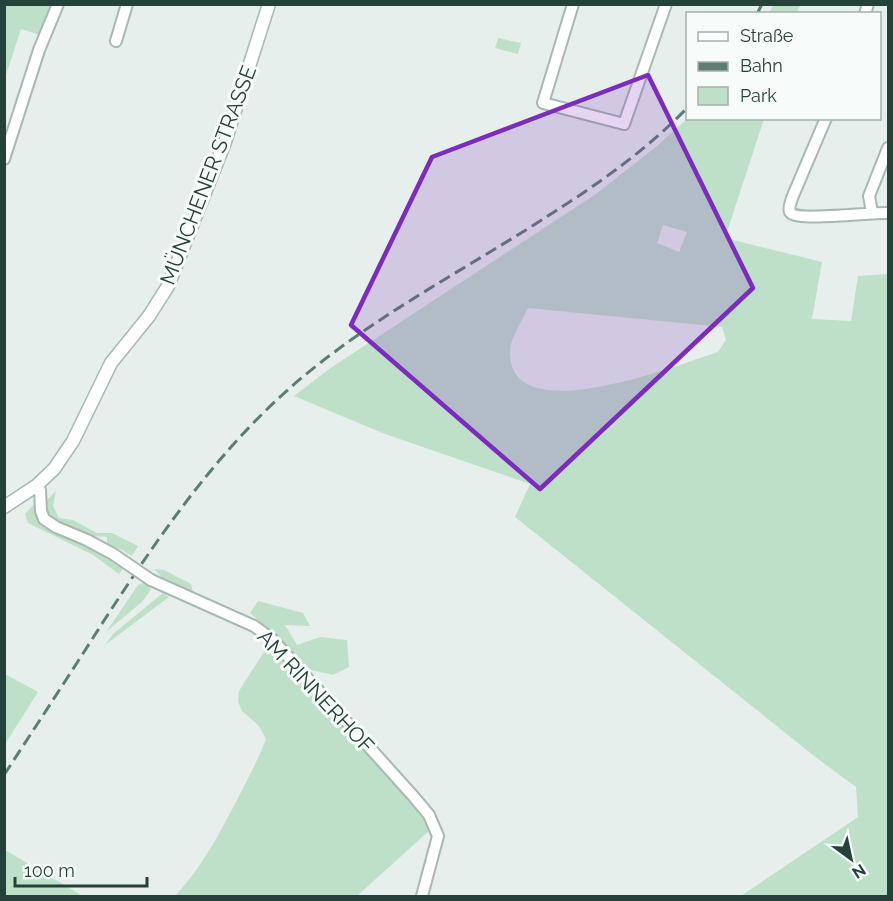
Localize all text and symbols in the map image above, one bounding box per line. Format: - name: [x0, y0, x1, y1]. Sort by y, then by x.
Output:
- legend: [686, 12, 881, 120]
- text: Straße: [740, 25, 794, 46]
- text: Bahn: [740, 55, 783, 76]
- street label: MÜNCHENER STRASSE: [155, 62, 261, 288]
- text: Park: [740, 85, 777, 106]
- street label: AM RINNERHOF: [252, 624, 380, 758]
- north arrow: [821, 829, 881, 889]
- scale bar: [15, 850, 147, 888]
- text: 100 m: [24, 860, 75, 881]
- text: N: [849, 860, 869, 882]

